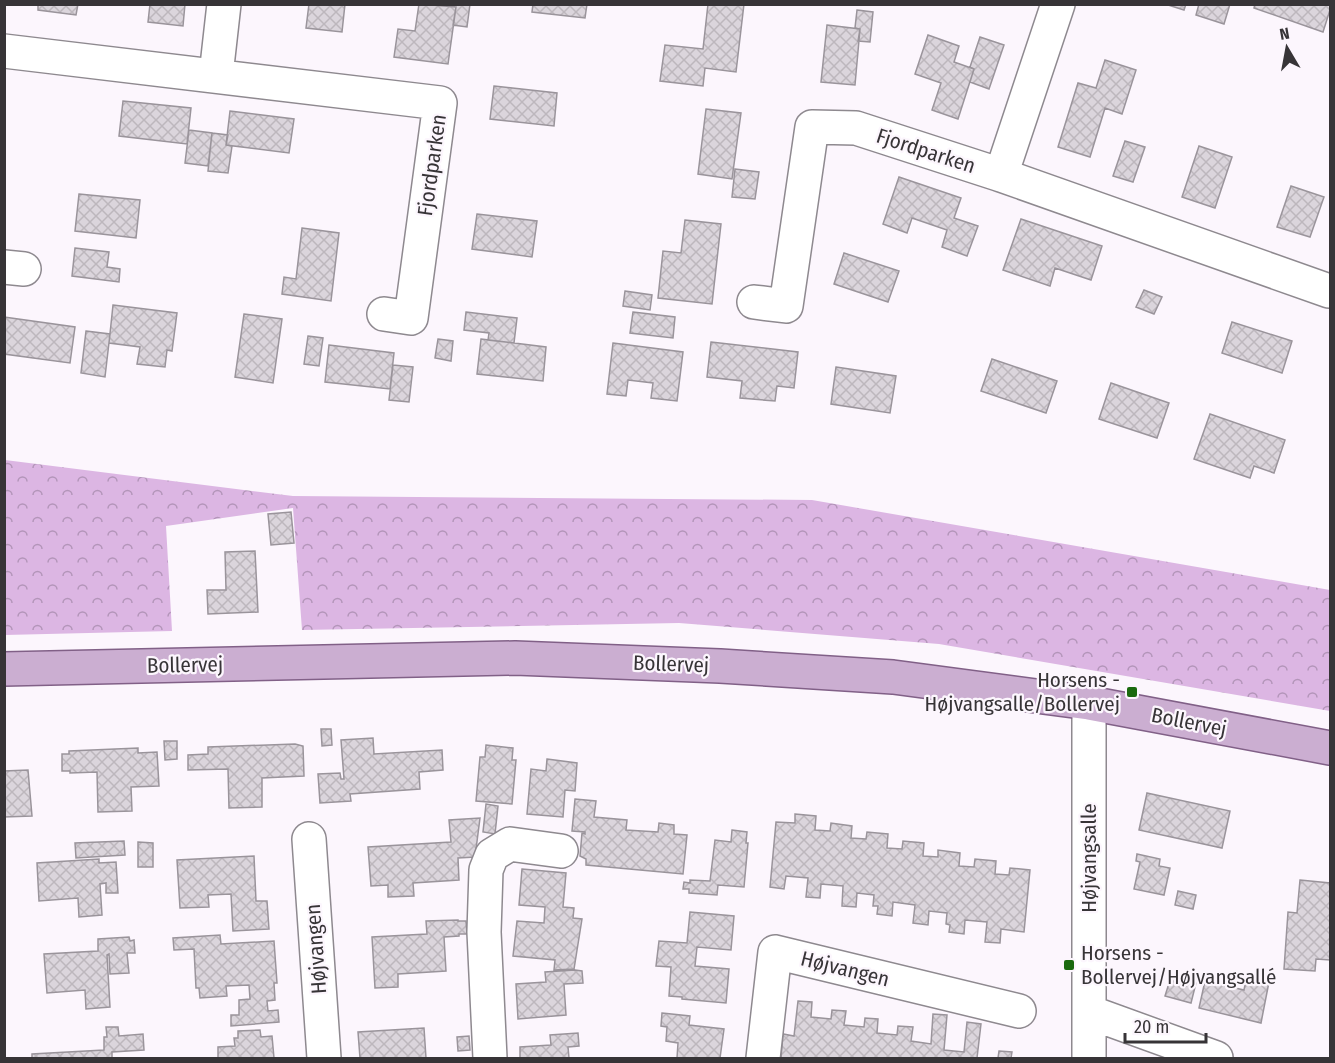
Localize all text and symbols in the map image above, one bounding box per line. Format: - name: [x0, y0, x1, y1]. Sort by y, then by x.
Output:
- north arrow: [1257, 18, 1317, 78]
- text: N: [1278, 24, 1291, 44]
- street label: Fjordparken: [412, 112, 452, 218]
- street label: Fjordparken: [873, 123, 979, 179]
- street label: Bollervej: [632, 650, 710, 678]
- street label: Bollervej: [147, 651, 223, 679]
- place label: Horsens - Højvangsalle/Bollervej: [925, 667, 1120, 717]
- marker: Horsens - Højvangsalle/Bollervej: [1125, 685, 1139, 699]
- street label: Bollervej: [1149, 702, 1229, 742]
- street label: Højvangsalle: [1076, 803, 1102, 913]
- street label: Højvangen: [300, 903, 332, 995]
- place label: Horsens - Bollervej/Højvangsallé: [1081, 940, 1276, 990]
- street label: Højvangen: [798, 945, 892, 993]
- marker: Horsens - Bollervej/Højvangsallé: [1062, 958, 1076, 972]
- scale bar: [1125, 1006, 1206, 1044]
- text: 20 m: [1134, 1016, 1169, 1038]

